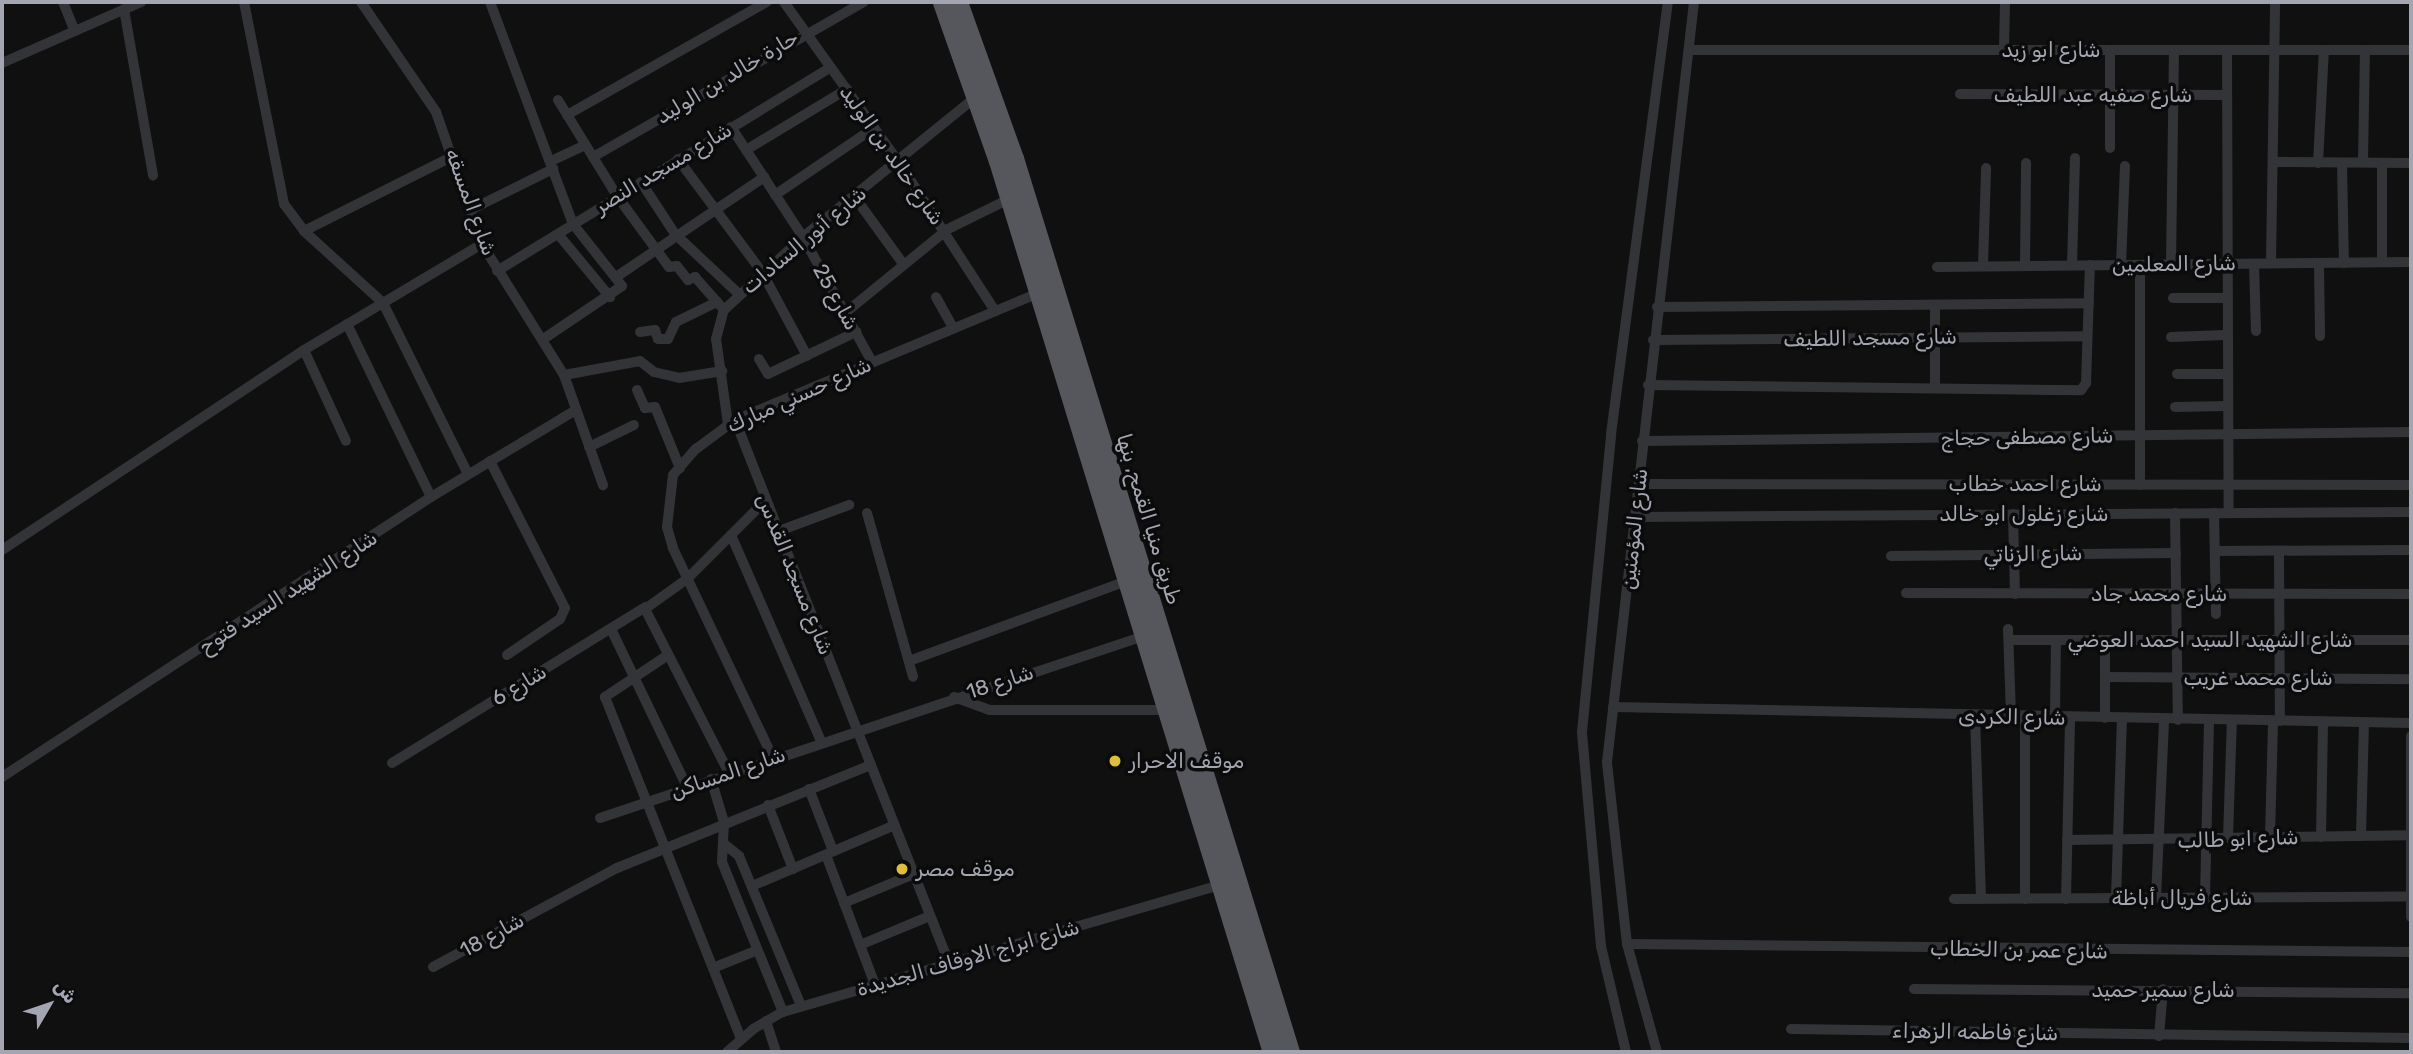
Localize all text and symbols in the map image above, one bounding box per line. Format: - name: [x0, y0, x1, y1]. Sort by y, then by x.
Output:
- street label: حارة خالد بن الوليد: [651, 25, 803, 129]
- street label: شارع ابو زيد: [2001, 37, 2101, 63]
- street label: شارع خالد بن الوليد: [834, 80, 950, 230]
- street label: شارع صفيه عبد اللطيف: [1994, 82, 2192, 108]
- street label: شارع مسجد النصر: [590, 117, 736, 219]
- street label: شارع المسقه: [440, 145, 502, 259]
- street label: شارع أنور السادات: [737, 181, 871, 299]
- street label: شارع المعلمين: [2112, 250, 2236, 278]
- street label: شارع 25: [808, 259, 864, 335]
- street label: شارع مسجد اللطيف: [1783, 324, 1957, 352]
- street label: شارع حسني مبارك: [723, 352, 875, 438]
- street label: شارع مصطفى حجاج: [1940, 423, 2114, 451]
- street label: طريق منيا القمح, بنها: [1111, 430, 1187, 608]
- street label: شارع المؤمنين: [1615, 467, 1653, 591]
- street label: شارع احمد خطاب: [1948, 471, 2102, 497]
- street label: شارع مسجد القدس: [751, 490, 839, 658]
- street label: شارع زغلول ابو خالد: [1939, 501, 2109, 527]
- street label: شارع الشهيد السيد فتوح: [194, 525, 382, 659]
- street label: شارع الزناتي: [1983, 541, 2083, 567]
- street label: شارع محمد جاد: [2091, 581, 2227, 607]
- street label: شارع الشهيد السيد احمد العوضي: [2067, 627, 2353, 653]
- street label: شارع 6: [487, 659, 551, 711]
- street label: شارع 18: [963, 659, 1037, 705]
- street label: شارع محمد غريب: [2183, 665, 2333, 691]
- street label: شارع الكردى: [1958, 703, 2066, 731]
- street label: شارع المساكن: [667, 742, 789, 804]
- place label: موقف الاحرار: [1129, 748, 1244, 774]
- marker: موقف الاحرار: [1107, 753, 1123, 769]
- street label: شارع ابو طالب: [2177, 824, 2299, 854]
- place label: موقف مصر: [916, 856, 1015, 882]
- marker: موقف مصر: [894, 861, 910, 877]
- street label: شارع فريال أباظة: [2112, 885, 2252, 911]
- street label: شارع 18: [456, 907, 528, 963]
- street label: شارع ابراج الاوقاف الجديدة: [854, 914, 1082, 1002]
- street label: شارع عمر بن الخطاب: [1930, 936, 2108, 964]
- north arrow: [14, 970, 84, 1040]
- text: ش: [49, 975, 82, 1008]
- street label: شارع سمير حميد: [2091, 977, 2235, 1003]
- street label: شارع فاطمه الزهراء: [1891, 1018, 2059, 1046]

